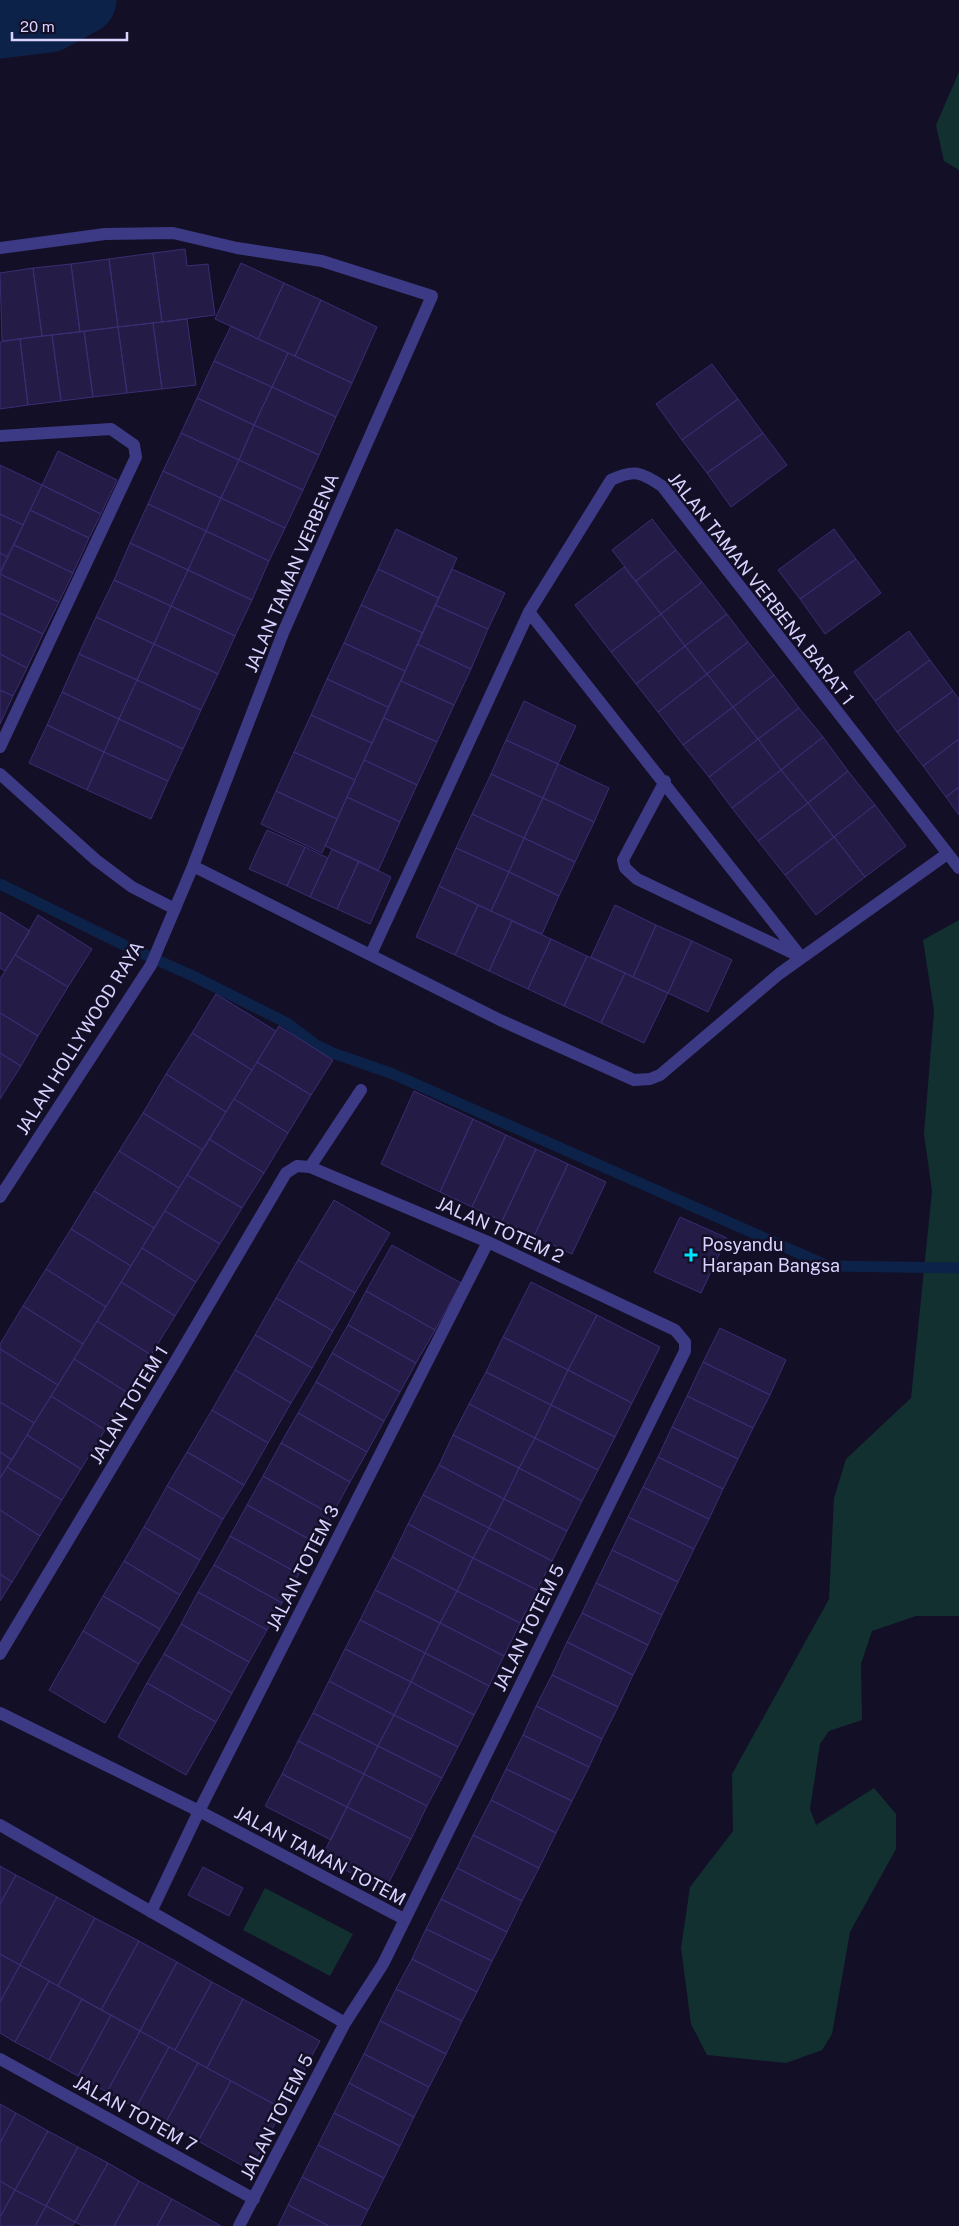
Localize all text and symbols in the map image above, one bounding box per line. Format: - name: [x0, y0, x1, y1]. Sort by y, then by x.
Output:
- scale bar: [12, 10, 128, 42]
- text: 20 m: [20, 18, 55, 35]
- street label: JALAN TAMAN VERBENA BARAT 1: [664, 468, 859, 709]
- street label: JALAN TAMAN VERBENA: [240, 470, 343, 675]
- street label: JALAN HOLLYWOOD RAYA: [11, 937, 148, 1138]
- street label: JALAN TOTEM 2: [433, 1192, 567, 1267]
- place label: Posyandu Harapan Bangsa: [702, 1234, 840, 1276]
- marker: Posyandu Harapan Bangsa: [684, 1248, 698, 1262]
- street label: JALAN TOTEM 1: [85, 1342, 172, 1468]
- street label: JALAN TOTEM 3: [262, 1501, 343, 1634]
- street label: JALAN TOTEM 5: [489, 1561, 568, 1695]
- street label: JALAN TAMAN TOTEM: [231, 1801, 409, 1910]
- street label: JALAN TOTEM 5: [236, 2050, 317, 2183]
- street label: JALAN TOTEM 7: [70, 2071, 201, 2156]

